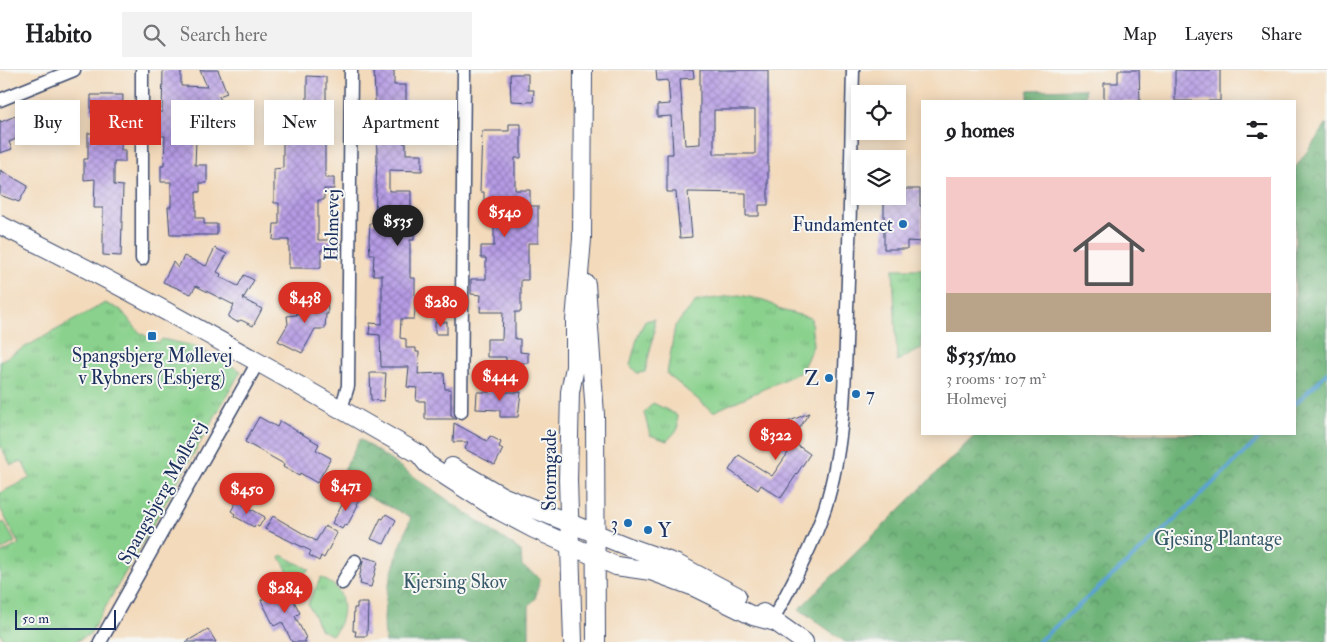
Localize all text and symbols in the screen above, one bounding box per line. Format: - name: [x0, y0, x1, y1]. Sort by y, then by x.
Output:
- search box: [122, 12, 472, 57]
- text: Habito: [25, 19, 92, 50]
- icon: search: [140, 21, 168, 49]
- text: Search here: [180, 23, 268, 47]
- text: Map: [1123, 23, 1157, 46]
- text: Layers: [1185, 23, 1233, 46]
- text: Share: [1261, 23, 1302, 46]
- map controls: [851, 85, 906, 205]
- button: locate: [851, 85, 906, 140]
- chip: Buy: [15, 100, 80, 145]
- chip: Rent: [90, 100, 161, 145]
- chip: Filters: [171, 100, 254, 145]
- chip: New: [264, 100, 334, 145]
- chip: Apartment: [344, 100, 457, 145]
- icon: filters: [1243, 116, 1271, 144]
- text: 9 homes: [946, 117, 1015, 144]
- button: layers: [851, 150, 906, 205]
- street label: Holmevej: [319, 189, 345, 261]
- pin: $540: [475, 196, 535, 238]
- text: $540: [489, 202, 521, 222]
- pin: $535: [368, 204, 428, 247]
- icon: home: [1064, 209, 1154, 299]
- text: $535: [383, 211, 413, 231]
- place label: Fundamentet: [792, 213, 893, 237]
- marker: Fundamentet: [897, 218, 909, 230]
- pin: $438: [275, 282, 335, 324]
- pin: $280: [411, 286, 471, 328]
- text: $438: [289, 288, 321, 308]
- text: $280: [425, 292, 457, 312]
- marker: Spangsbjerg Møllevej v Rybners (Esbjerg): [146, 330, 158, 342]
- text: $535/mo: [946, 342, 1016, 369]
- place label: Spangsbjerg Møllevej v Rybners (Esbjerg): [72, 344, 232, 390]
- pin: $444: [470, 360, 530, 402]
- text: $444: [483, 366, 517, 386]
- place label: Z: [805, 367, 819, 391]
- text: 3 rooms · 107 m²: [946, 369, 1046, 389]
- marker: Z: [823, 372, 835, 384]
- place label: 7: [866, 383, 875, 407]
- marker: 7: [850, 388, 862, 400]
- text: Holmevej: [946, 389, 1007, 409]
- street label: Spangsbjerg Møllevej: [112, 416, 212, 569]
- pin: $322: [746, 418, 806, 461]
- text: $322: [760, 425, 792, 445]
- street label: Stormgade: [538, 429, 562, 511]
- pin: $471: [316, 470, 376, 512]
- pin: $450: [217, 472, 277, 515]
- text: $471: [331, 476, 361, 496]
- text: $450: [231, 479, 263, 499]
- place label: 3: [611, 512, 618, 536]
- marker: 3: [622, 517, 634, 529]
- place label: Y: [658, 519, 672, 543]
- marker: Y: [642, 524, 654, 536]
- park label: Gjesing Plantage: [1154, 527, 1282, 551]
- park label: Kjersing Skov: [403, 570, 508, 594]
- pin: $284: [255, 572, 315, 614]
- text: $284: [268, 578, 302, 598]
- scale bar: [15, 607, 116, 630]
- text: 50 m: [22, 610, 49, 627]

